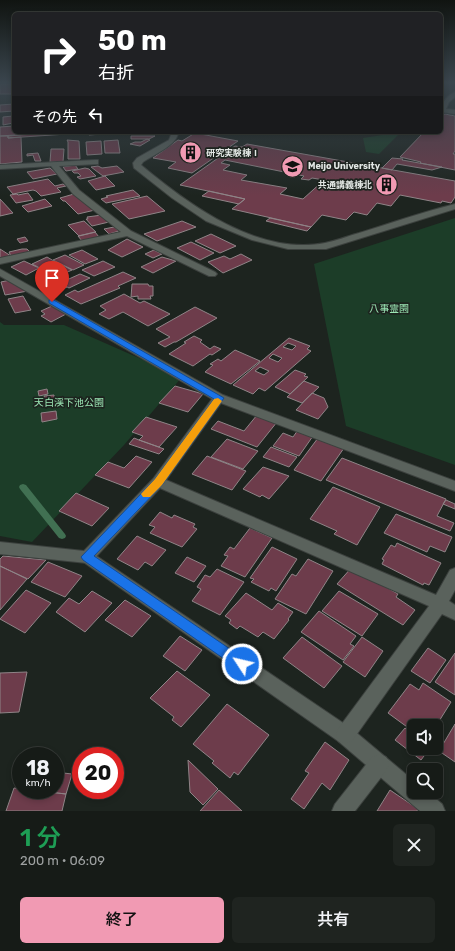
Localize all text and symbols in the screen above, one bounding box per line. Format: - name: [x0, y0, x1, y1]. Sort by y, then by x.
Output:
- text: 50 m: [98, 24, 167, 57]
- icon: right: [32, 28, 84, 80]
- text: 右折: [98, 62, 134, 84]
- icon: left: [85, 104, 107, 126]
- text: その先: [32, 108, 77, 126]
- building icon: 研究実験棟Ⅰ: [177, 140, 203, 166]
- place label: 研究実験棟Ⅰ: [206, 147, 260, 158]
- school or university icon: Meijo University: [280, 153, 306, 179]
- place label: Meijo University: [308, 161, 381, 171]
- building icon: 共通講義棟北: [374, 172, 400, 198]
- place label: 共通講義棟北: [318, 179, 372, 190]
- pin: [35, 261, 69, 302]
- icon: arrive: [41, 267, 63, 289]
- park label: 八事霊園: [369, 303, 409, 315]
- park label: 天白渓下池公園: [34, 397, 104, 409]
- position arrow: [221, 643, 263, 685]
- map controls: [407, 719, 443, 799]
- button: sound: [407, 719, 443, 755]
- speed limit sign: 20: [72, 747, 124, 799]
- text: 18: [26, 756, 50, 780]
- button: search: [407, 763, 443, 799]
- text: km/h: [26, 777, 50, 789]
- text: 1 分: [20, 824, 61, 852]
- button: close: [393, 824, 435, 866]
- text: 200 m · 06:09: [20, 853, 105, 868]
- button: 終了: [20, 897, 224, 943]
- button: 共有: [232, 897, 435, 943]

